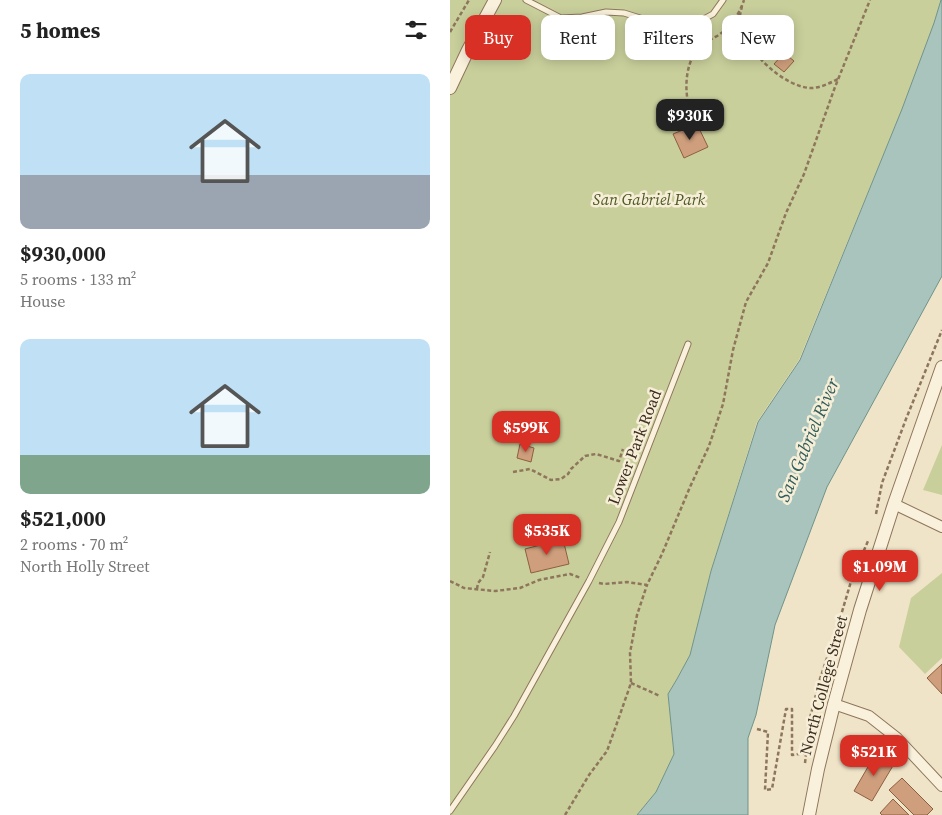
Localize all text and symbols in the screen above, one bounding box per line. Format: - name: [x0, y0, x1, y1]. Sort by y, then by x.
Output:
- chip: Buy: [465, 15, 531, 60]
- chip: Rent: [541, 15, 615, 60]
- chip: Filters: [625, 15, 712, 60]
- chip: New: [722, 15, 794, 60]
- text: 5 homes: [20, 16, 100, 45]
- icon: filters: [402, 16, 430, 44]
- pin: $930K: [655, 98, 725, 141]
- text: $930K: [667, 104, 713, 126]
- icon: home: [180, 106, 270, 196]
- park label: San Gabriel Park: [593, 188, 706, 210]
- text: $930,000: [20, 239, 106, 268]
- text: 5 rooms · 133 m²: [20, 268, 136, 290]
- text: House: [20, 290, 65, 312]
- icon: home: [180, 371, 270, 461]
- water label: San Gabriel River: [770, 374, 845, 505]
- street label: Lower Park Road: [602, 386, 666, 508]
- pin: $599K: [491, 410, 561, 453]
- text: $599K: [503, 416, 549, 438]
- text: $521,000: [20, 504, 106, 533]
- pin: $535K: [512, 514, 582, 556]
- text: $535K: [524, 519, 570, 541]
- text: 2 rooms · 70 m²: [20, 533, 128, 555]
- pin: $1.09M: [839, 550, 921, 592]
- text: North Holly Street: [20, 555, 150, 577]
- text: $1.09M: [853, 555, 907, 577]
- street label: North College Street: [794, 612, 852, 757]
- pin: $521K: [839, 734, 909, 777]
- text: $521K: [851, 740, 897, 762]

